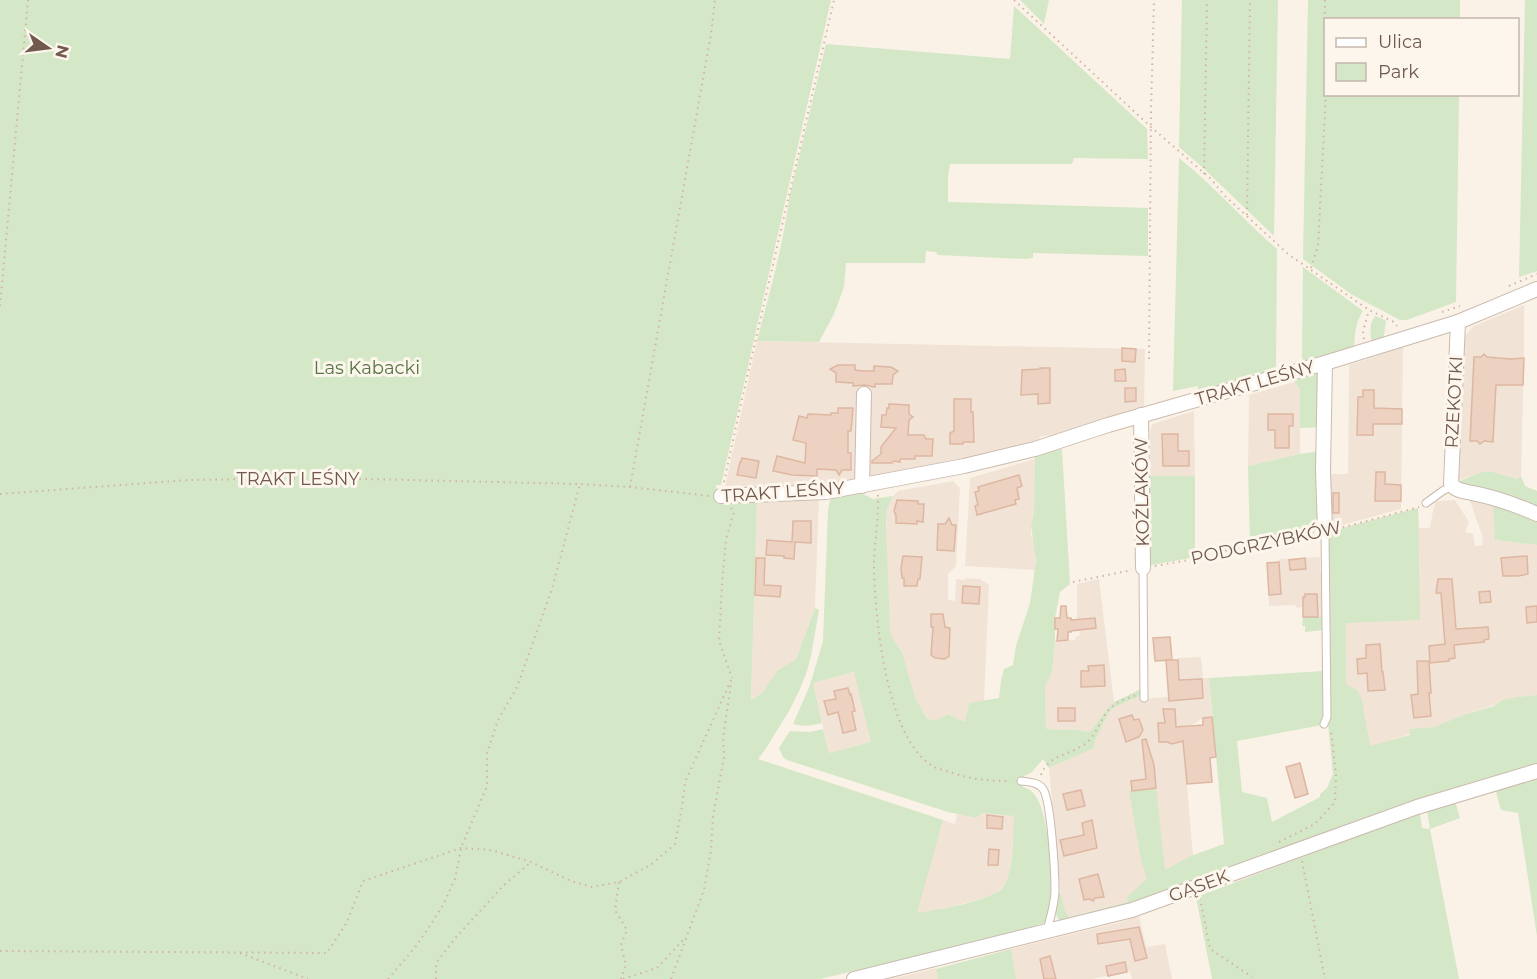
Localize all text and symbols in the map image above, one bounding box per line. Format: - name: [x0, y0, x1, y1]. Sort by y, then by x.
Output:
- north arrow: [18, 18, 78, 78]
- legend: [1324, 18, 1519, 96]
- text: Ulica: [1378, 31, 1423, 53]
- text: N: [51, 43, 73, 60]
- text: Park: [1378, 61, 1419, 83]
- street label: TRAKT LEŚNY: [1193, 355, 1318, 411]
- street label: RZEKOTKI: [1441, 355, 1467, 449]
- park label: Las Kabacki: [314, 357, 420, 379]
- street label: KOŹLAKÓW: [1130, 437, 1154, 547]
- street label: TRAKT LEŚNY: [236, 468, 360, 490]
- street label: TRAKT LEŚNY: [721, 477, 846, 507]
- street label: PODGRZYBKÓW: [1189, 516, 1343, 570]
- street label: GĄSEK: [1166, 865, 1232, 907]

